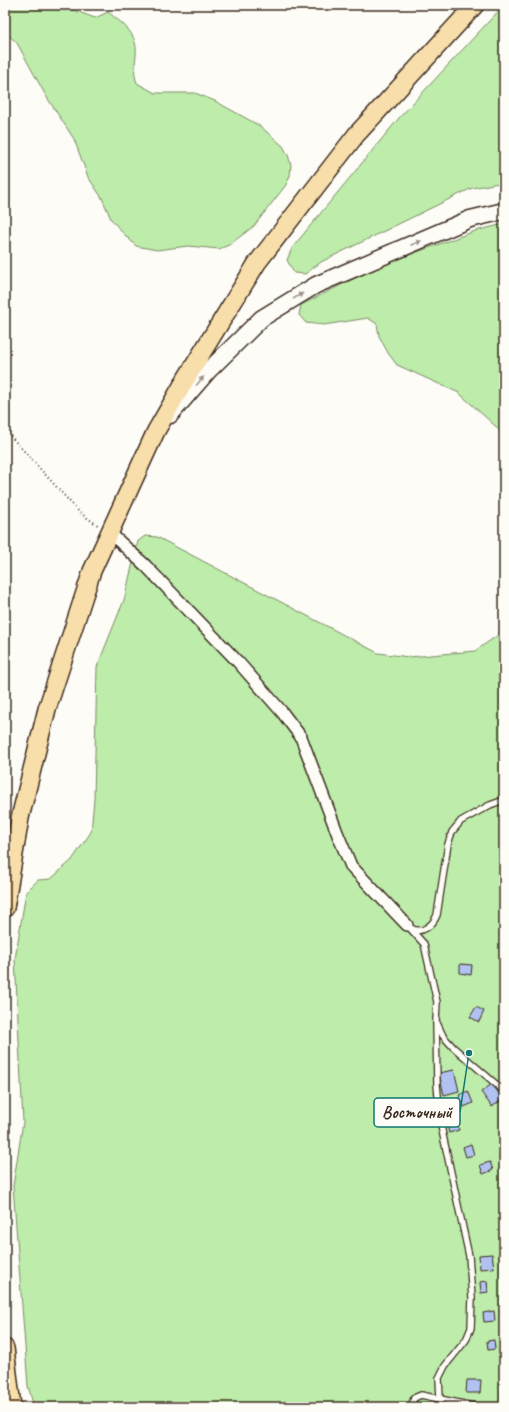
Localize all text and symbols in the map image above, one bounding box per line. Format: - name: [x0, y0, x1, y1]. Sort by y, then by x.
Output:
- one-way arrow: [410, 239, 422, 245]
- one-way arrow: [292, 293, 304, 300]
- one-way arrow: [195, 376, 204, 385]
- callout: Восточный: [374, 1098, 460, 1127]
- text: Восточный: [382, 1102, 454, 1123]

